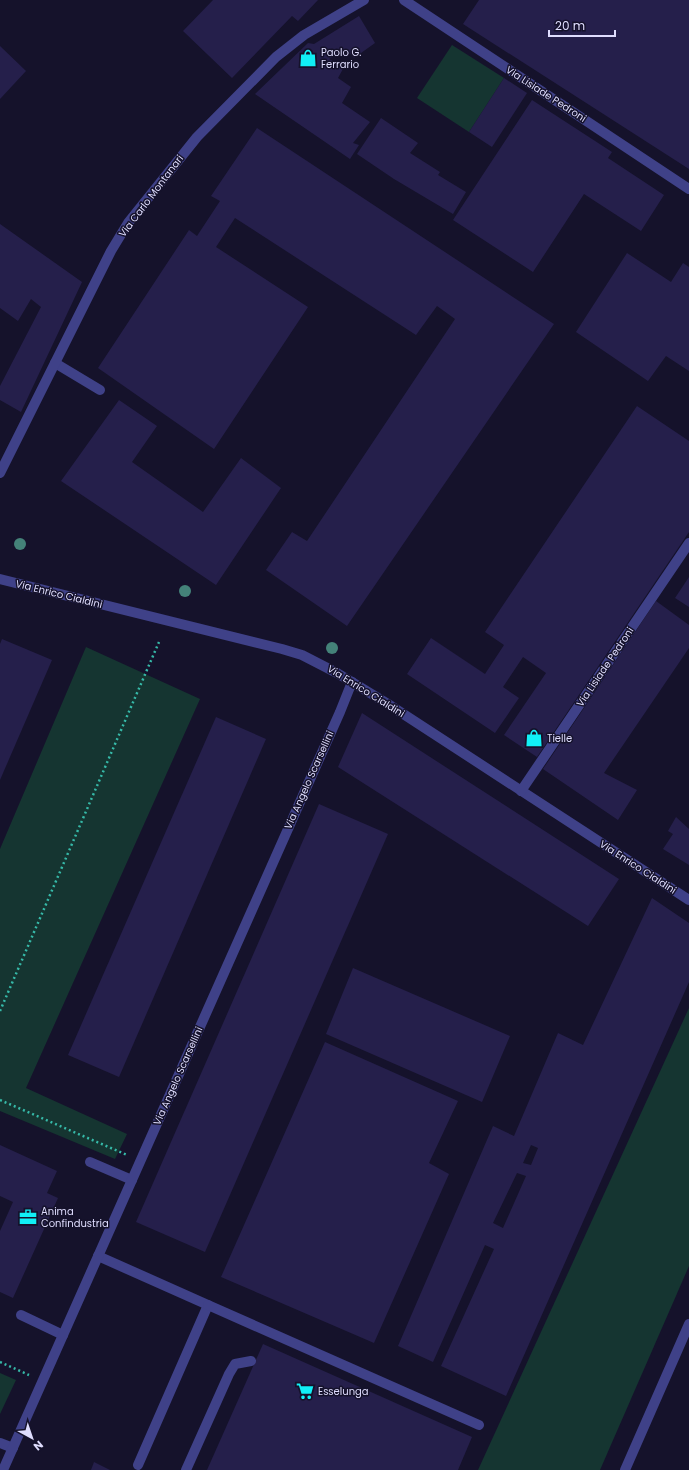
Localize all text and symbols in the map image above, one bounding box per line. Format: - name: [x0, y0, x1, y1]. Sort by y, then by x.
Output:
- scale bar: [549, 12, 615, 38]
- text: 20 m: [555, 17, 585, 34]
- place label: Paolo G. Ferrario: [321, 45, 361, 72]
- shop icon: Paolo G. Ferrario: [298, 48, 318, 68]
- street label: Via Lisiade Pedroni: [503, 62, 589, 126]
- street label: Via Carlo Montanari: [115, 152, 187, 240]
- street label: Via Enrico Cialdini: [14, 576, 104, 612]
- street label: Via Lisiade Pedroni: [573, 624, 637, 710]
- street label: Via Enrico Cialdini: [324, 661, 408, 721]
- street label: Via Angelo Scarsellini: [281, 728, 337, 832]
- shop icon: Tielle: [524, 728, 544, 748]
- place label: Tielle: [547, 731, 572, 746]
- street label: Via Enrico Cialdini: [597, 836, 679, 898]
- street label: Via Angelo Scarsellini: [150, 1024, 206, 1128]
- place label: Anima Confindustria: [41, 1204, 109, 1231]
- office icon: Anima Confindustria: [18, 1207, 38, 1227]
- supermarket icon: Esselunga: [295, 1381, 315, 1401]
- place label: Esselunga: [318, 1384, 369, 1399]
- north arrow: [12, 1418, 52, 1458]
- text: N: [30, 1437, 47, 1454]

